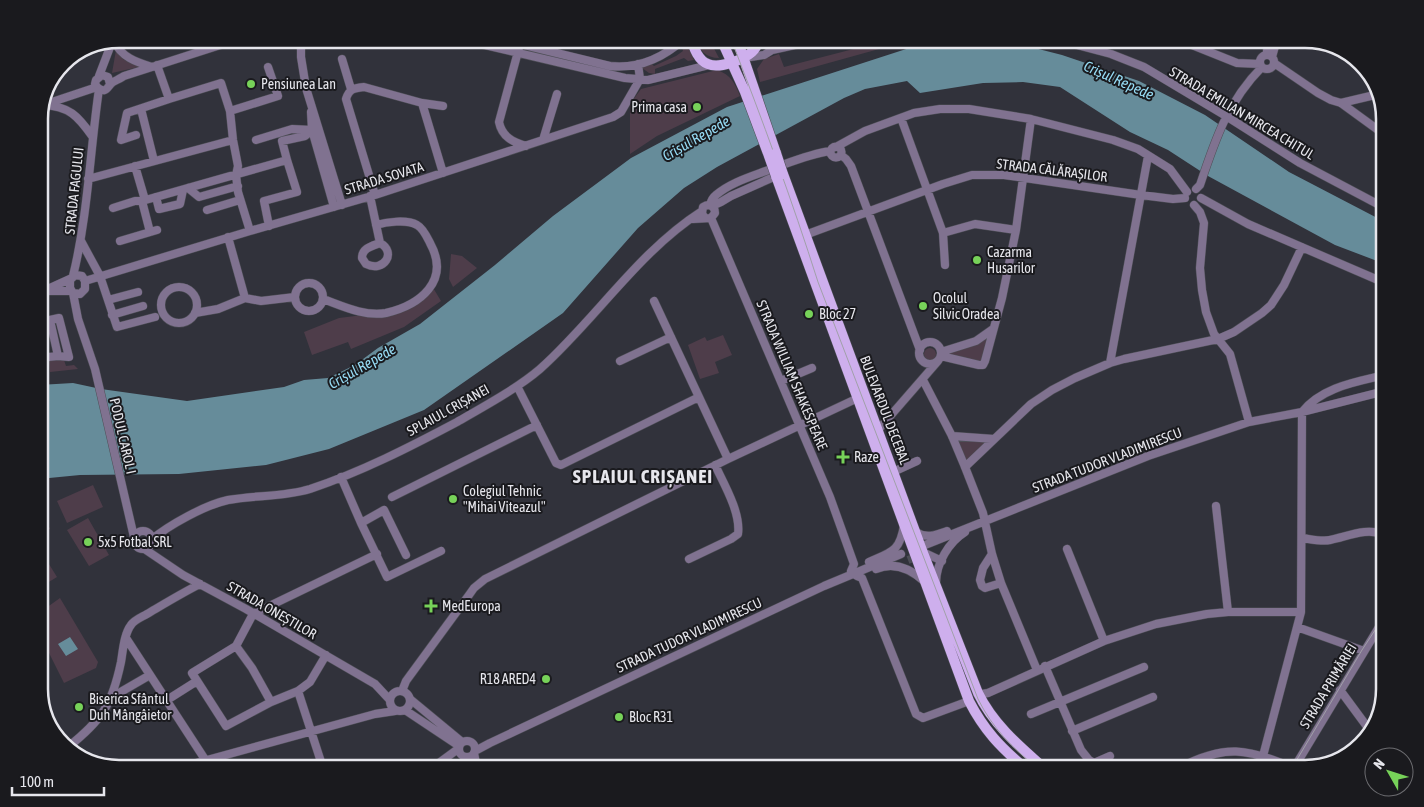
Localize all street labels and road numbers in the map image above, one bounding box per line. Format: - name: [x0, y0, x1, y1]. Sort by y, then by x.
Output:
- street label: STRADA EMILIAN MIRCEA CHITUL: [1167, 63, 1318, 163]
- street label: STRADA FAGULUI: [61, 147, 87, 235]
- street label: STRADA CĂLĂRAȘILOR: [996, 154, 1108, 185]
- street label: STRADA SOVATA: [343, 158, 426, 198]
- street label: STRADA WILLIAM SHAKESPEARE: [753, 298, 831, 452]
- street label: BULEVARDUL DECEBAL: [857, 353, 913, 467]
- street label: SPLAIUL CRIȘANEI: [404, 381, 492, 439]
- street label: PODUL CAROL I: [106, 396, 140, 476]
- street label: STRADA TUDOR VLADIMIRESCU: [1030, 424, 1184, 496]
- street label: STRADA ONEȘTILOR: [224, 578, 320, 642]
- street label: STRADA TUDOR VLADIMIRESCU: [614, 594, 764, 676]
- street label: STRADA PRIMĂRIEI: [1295, 640, 1360, 731]

